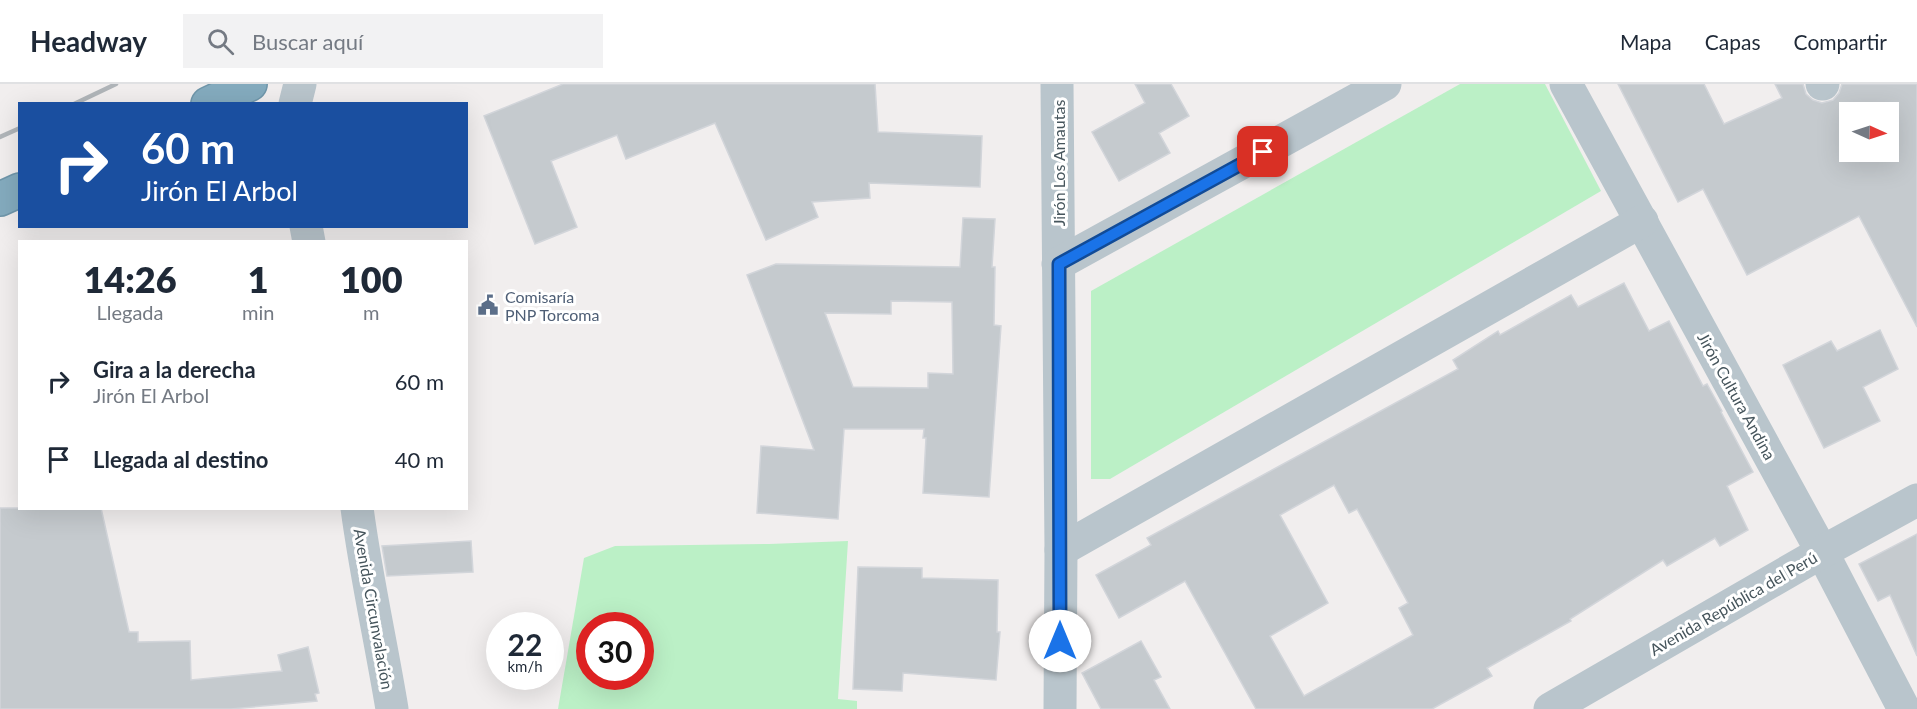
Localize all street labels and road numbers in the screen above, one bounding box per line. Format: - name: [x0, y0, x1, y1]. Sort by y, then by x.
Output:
- street label: Jirón Los Amautas: [1049, 100, 1068, 226]
- street label: Jirón Cultura Andina: [1694, 329, 1780, 463]
- street label: Avenida Circunvalación: [350, 527, 398, 691]
- street label: Avenida República del Perú: [1646, 547, 1820, 659]

